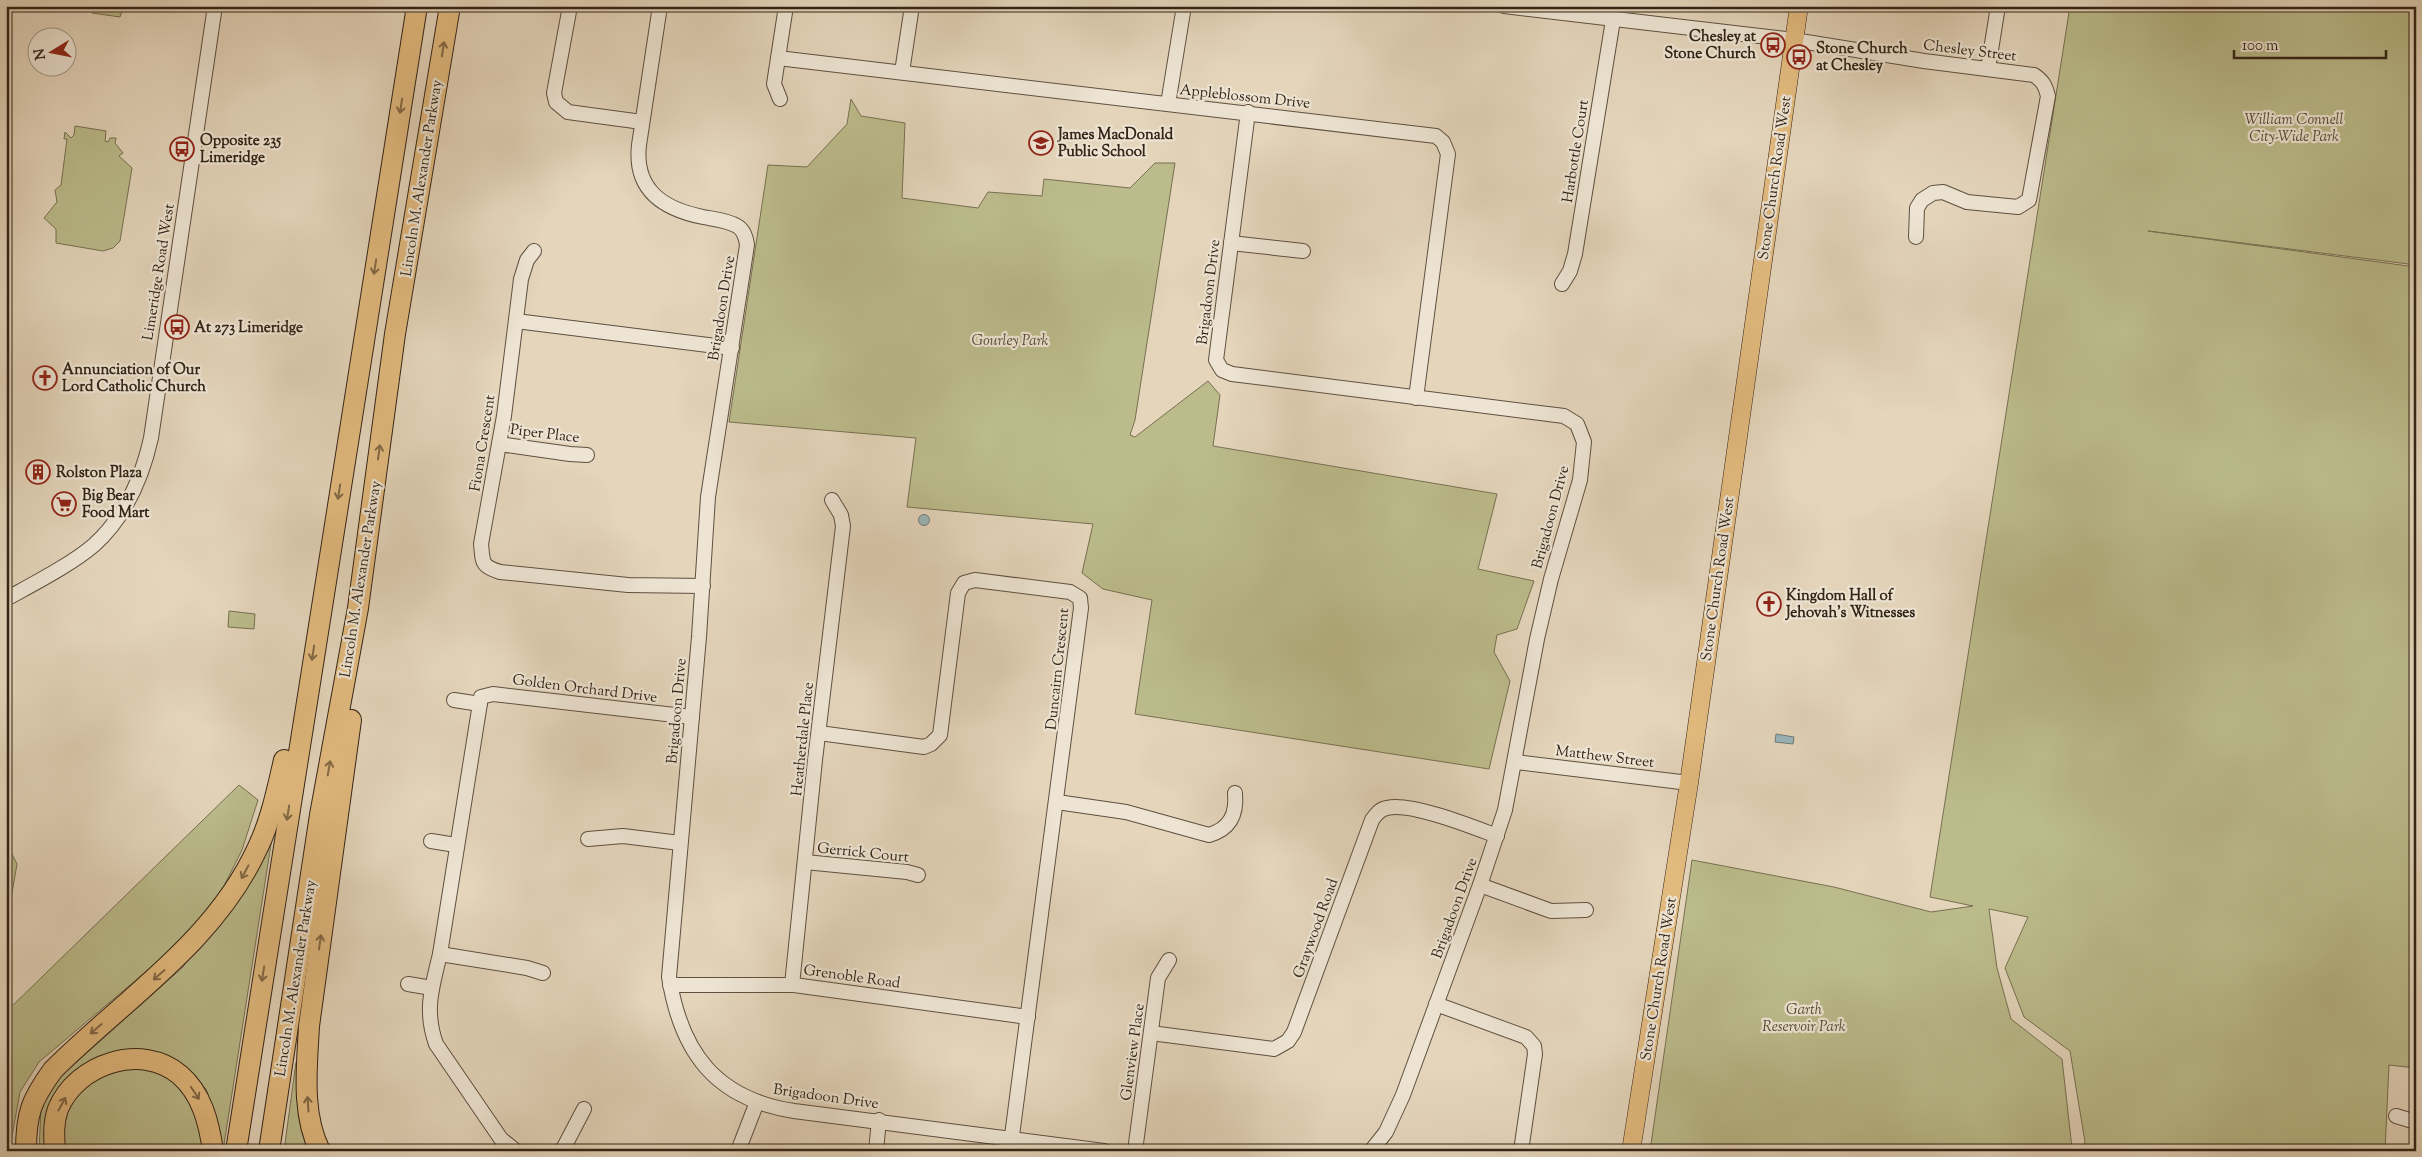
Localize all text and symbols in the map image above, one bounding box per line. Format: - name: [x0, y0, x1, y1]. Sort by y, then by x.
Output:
- place label: Chesley at Stone Church: [1664, 27, 1757, 65]
- north arrow: [28, 28, 78, 78]
- scale bar: [2234, 28, 2387, 60]
- bus stop icon: Chesley at Stone Church: [1760, 32, 1786, 58]
- street label: Chesley Street: [1922, 35, 2018, 68]
- text: 100 m: [2242, 36, 2279, 57]
- place label: Stone Church at Chesley: [1816, 39, 1908, 77]
- one-way arrow: [438, 41, 448, 57]
- bus stop icon: Stone Church at Chesley: [1786, 44, 1812, 70]
- text: N: [30, 47, 52, 61]
- street label: Lincoln M. Alexander Parkway: [397, 78, 448, 278]
- street label: Appleblossom Drive: [1178, 80, 1311, 115]
- street label: Stone Church Road West: [1754, 95, 1797, 261]
- one-way arrow: [395, 98, 405, 114]
- street label: Harbottle Court: [1558, 98, 1595, 204]
- park label: William Connell City-Wide Park: [2245, 110, 2344, 148]
- place label: James MacDonald Public School: [1057, 125, 1174, 163]
- school or university icon: James MacDonald Public School: [1028, 130, 1054, 156]
- place label: Opposite 235 Limeridge: [200, 131, 282, 169]
- bus stop icon: Opposite 235 Limeridge: [169, 136, 195, 162]
- street label: Limeridge Road West: [138, 202, 181, 342]
- street label: Brigadoon Drive: [1193, 238, 1226, 346]
- street label: Brigadoon Drive: [704, 254, 741, 362]
- one-way arrow: [369, 258, 379, 274]
- bus stop icon: At 273 Limeridge: [164, 314, 190, 340]
- place label: At 273 Limeridge: [194, 318, 303, 339]
- park label: Gourley Park: [972, 331, 1049, 352]
- place label: Annunciation of Our Lord Catholic Church: [62, 360, 206, 398]
- church icon: Annunciation of Our Lord Catholic Church: [32, 365, 58, 391]
- street label: Fiona Crescent: [465, 393, 501, 493]
- street label: Piper Place: [509, 420, 581, 449]
- one-way arrow: [375, 444, 385, 460]
- building icon: Rolston Plaza: [25, 459, 51, 485]
- place label: Rolston Plaza: [56, 463, 142, 484]
- street label: Brigadoon Drive: [1528, 463, 1575, 571]
- street label: Lincoln M. Alexander Parkway: [336, 479, 387, 679]
- one-way arrow: [333, 484, 343, 500]
- place label: Big Bear Food Mart: [82, 486, 150, 524]
- supermarket icon: Big Bear Food Mart: [51, 491, 77, 517]
- street label: Stone Church Road West: [1697, 496, 1740, 662]
- place label: Kingdom Hall of Jehovah's Witnesses: [1785, 586, 1915, 624]
- church icon: Kingdom Hall of Jehovah's Witnesses: [1756, 591, 1782, 617]
- street label: Duncairn Crescent: [1042, 607, 1075, 731]
- one-way arrow: [308, 645, 318, 661]
- street label: Brigadoon Drive: [662, 657, 693, 765]
- street label: Golden Orchard Drive: [511, 670, 658, 709]
- street label: Heatherdale Place: [787, 681, 820, 797]
- street label: Matthew Street: [1554, 741, 1655, 774]
- one-way arrow: [325, 760, 334, 776]
- one-way arrow: [283, 805, 293, 821]
- street label: Gerrick Court: [816, 838, 910, 869]
- street label: Brigadoon Drive: [1427, 855, 1483, 962]
- one-way arrow: [240, 864, 249, 879]
- street label: Graywood Road: [1289, 875, 1344, 981]
- street label: Lincoln M. Alexander Parkway: [271, 878, 322, 1078]
- street label: Stone Church Road West: [1636, 896, 1683, 1062]
- one-way arrow: [315, 934, 325, 950]
- street label: Grenoble Road: [802, 960, 902, 995]
- one-way arrow: [257, 965, 267, 981]
- one-way arrow: [152, 969, 165, 980]
- park label: Garth Reservoir Park: [1762, 1000, 1846, 1038]
- street label: Glenview Place: [1116, 1002, 1151, 1102]
- one-way arrow: [90, 1023, 103, 1035]
- street label: Brigadoon Drive: [772, 1080, 880, 1115]
- one-way arrow: [190, 1086, 200, 1100]
- one-way arrow: [57, 1096, 67, 1111]
- one-way arrow: [304, 1096, 313, 1112]

